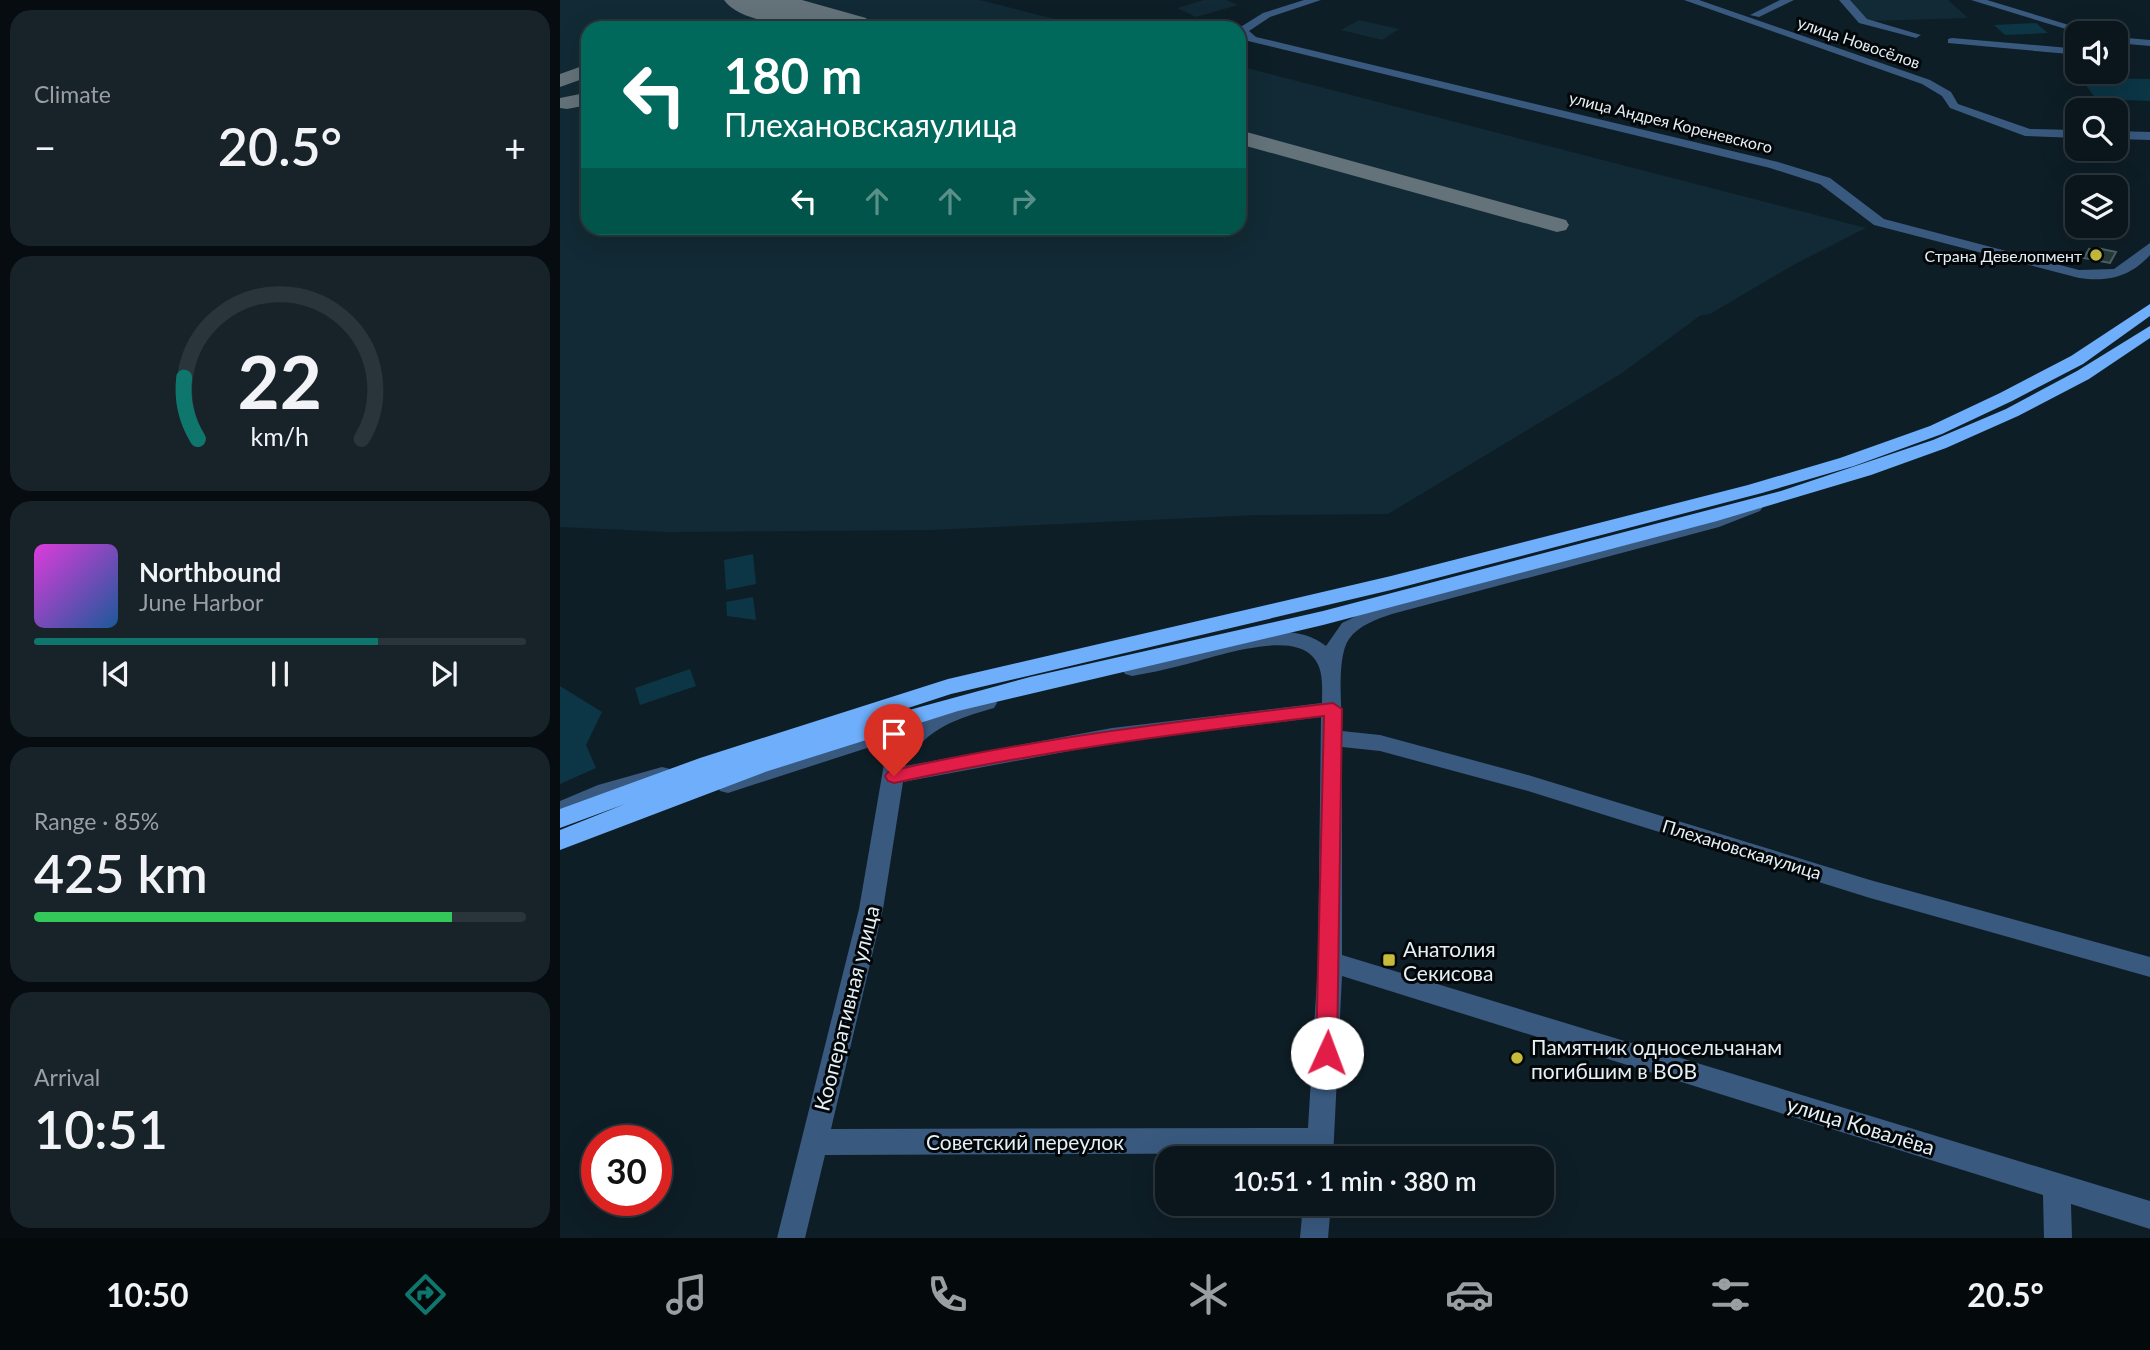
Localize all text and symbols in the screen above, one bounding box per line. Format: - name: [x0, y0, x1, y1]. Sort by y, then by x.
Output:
- street label: улица Новосёлов: [1795, 12, 1923, 72]
- map controls: [2065, 21, 2128, 238]
- button: sound: [2065, 21, 2128, 84]
- text: 180 m: [724, 46, 862, 104]
- icon: left: [609, 49, 700, 140]
- text: Climate: [34, 80, 111, 108]
- street label: улица Андрея Кореневского: [1567, 88, 1775, 156]
- button: search: [2065, 98, 2128, 161]
- text: Плехановскаяулица: [724, 105, 1017, 144]
- text: 20.5°: [218, 115, 342, 177]
- text: −: [34, 124, 56, 170]
- text: +: [504, 124, 526, 170]
- button: layers: [2065, 175, 2128, 238]
- icon: left: [785, 182, 823, 220]
- icon: ahead: [858, 182, 896, 220]
- icon: ahead: [931, 182, 969, 220]
- icon: right: [1004, 182, 1042, 220]
- place label: Страна Девелопмент: [1924, 246, 2082, 265]
- marker: Страна Девелопмент: [2088, 247, 2104, 263]
- text: 22: [238, 338, 322, 426]
- text: km/h: [251, 421, 309, 451]
- text: Northbound: [139, 556, 281, 588]
- text: June Harbor: [139, 588, 263, 616]
- icon: previous: [97, 655, 135, 693]
- icon: pause: [261, 655, 299, 693]
- icon: next: [425, 655, 463, 693]
- pin: [864, 704, 924, 776]
- icon: arrive: [875, 715, 913, 753]
- text: Range · 85%: [34, 807, 159, 835]
- street label: Плехановскаяулица: [1660, 814, 1824, 884]
- text: 425 km: [34, 842, 208, 904]
- street label: Кооперативная улица: [808, 903, 884, 1113]
- place label: Анатолия Секисова: [1403, 936, 1496, 985]
- marker: Анатолия Секисова: [1381, 952, 1397, 968]
- position arrow: [1290, 1016, 1364, 1090]
- place label: Памятник односельчанам погибшим в ВОВ: [1531, 1034, 1782, 1083]
- marker: Памятник односельчанам погибшим в ВОВ: [1509, 1050, 1525, 1066]
- text: Arrival: [34, 1063, 100, 1091]
- street label: улица Ковалёва: [1784, 1091, 1938, 1159]
- text: 10:51: [34, 1098, 168, 1160]
- speed limit sign: 30: [581, 1125, 672, 1216]
- street label: Советский переулок: [926, 1129, 1124, 1154]
- text: 10:51 · 1 min · 380 m: [1232, 1165, 1477, 1197]
- icon: directions: [401, 1270, 450, 1319]
- icon: music: [662, 1270, 711, 1319]
- icon: phone: [923, 1270, 972, 1319]
- icon: climate: [1184, 1270, 1233, 1319]
- icon: car: [1445, 1270, 1494, 1319]
- icon: filters: [1706, 1270, 1755, 1319]
- text: 10:50: [106, 1275, 189, 1314]
- text: 20.5°: [1967, 1275, 2044, 1314]

